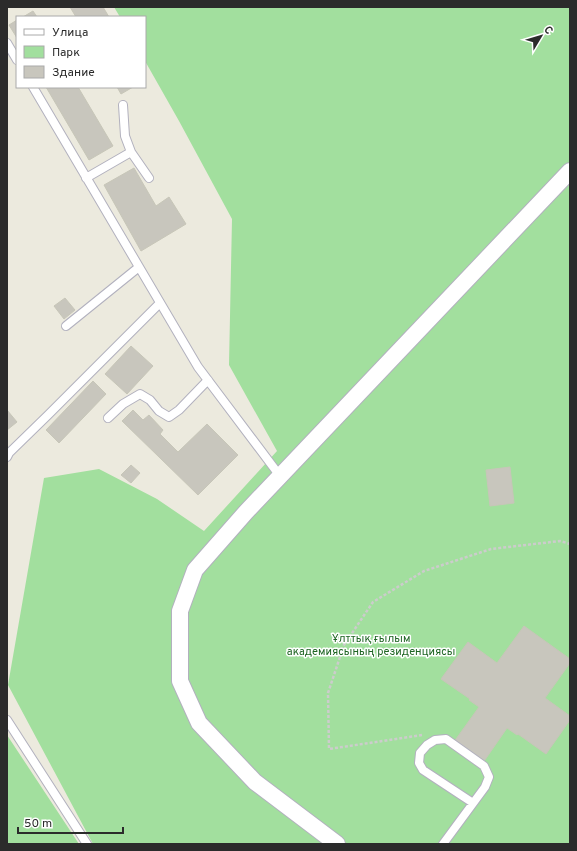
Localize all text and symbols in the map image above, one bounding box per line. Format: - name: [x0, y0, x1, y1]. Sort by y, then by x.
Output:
- legend: [16, 16, 146, 88]
- north arrow: [521, 16, 561, 56]
- text: С: [540, 23, 556, 38]
- text: Улица: [52, 25, 88, 41]
- text: Парк: [52, 45, 80, 61]
- text: Здание: [52, 65, 95, 81]
- park label: Ұлттық ғылым академиясының резиденциясы: [287, 632, 455, 659]
- scale bar: [18, 809, 123, 835]
- text: 50 m: [24, 816, 52, 832]

